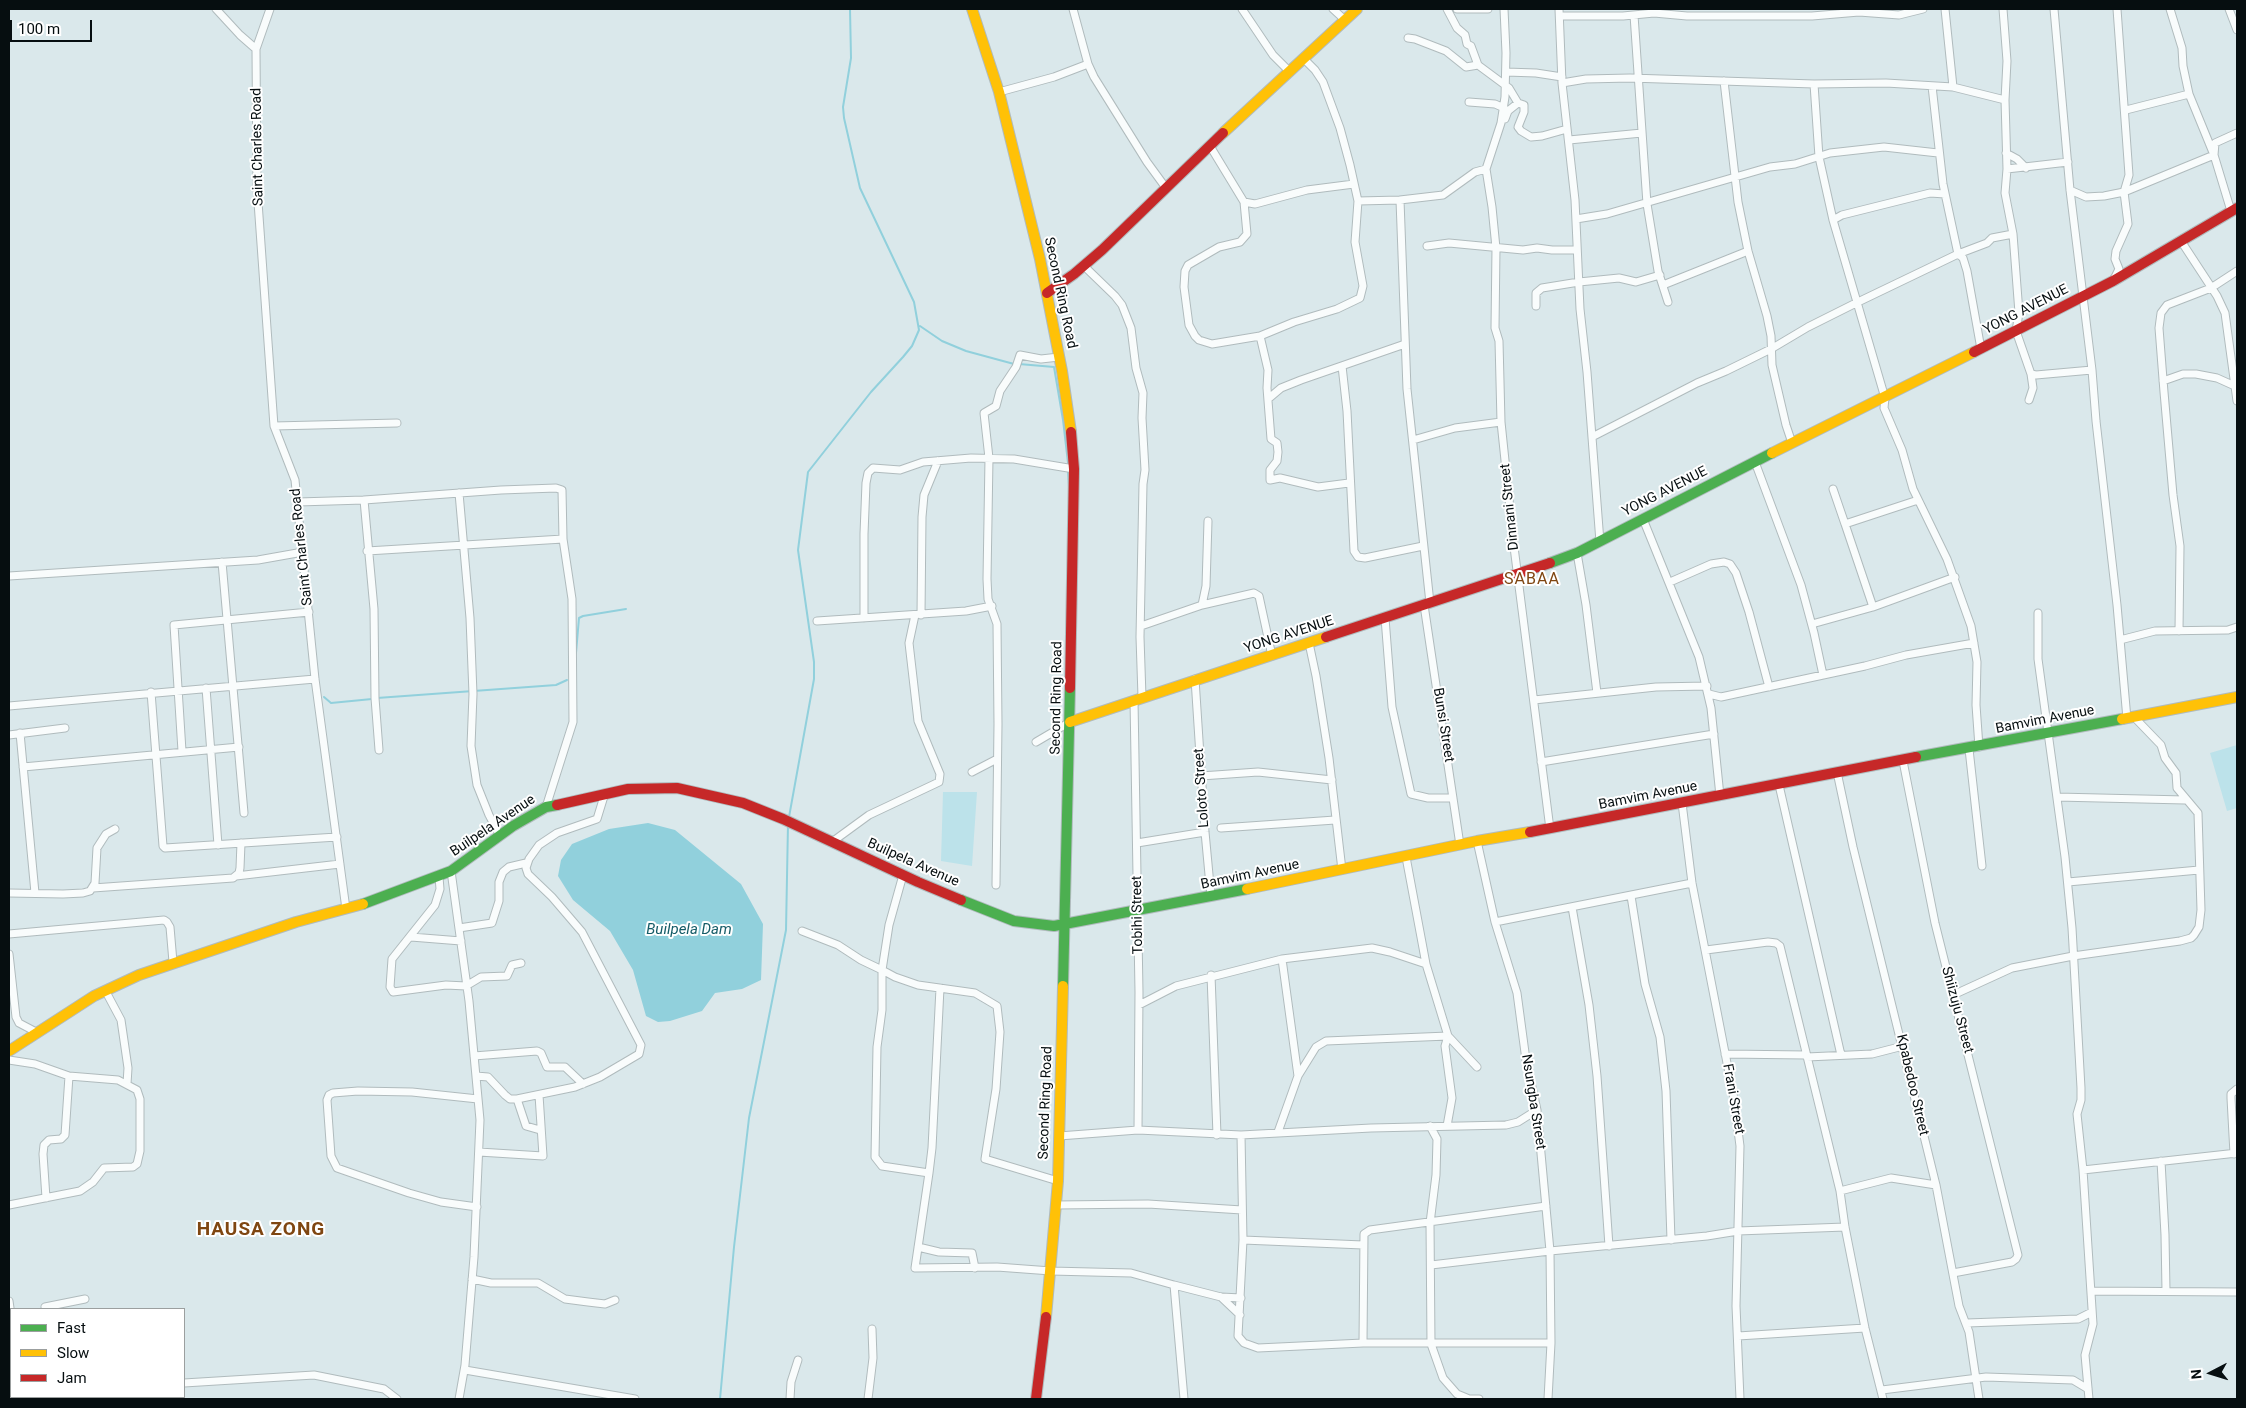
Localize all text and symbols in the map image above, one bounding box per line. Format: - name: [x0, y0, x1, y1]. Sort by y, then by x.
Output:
- scale bar: [12, 10, 95, 42]
- text: 100 m: [18, 20, 60, 38]
- street label: Saint Charles Road: [249, 88, 267, 206]
- street label: Second Ring Road: [1040, 236, 1080, 350]
- street label: YONG AVENUE: [1981, 281, 2071, 339]
- street label: Dinnani Street: [1497, 463, 1523, 551]
- street label: YONG AVENUE: [1620, 463, 1710, 521]
- street label: Saint Charles Road: [287, 487, 317, 607]
- district label: SABAA: [1503, 570, 1561, 590]
- street label: YONG AVENUE: [1242, 613, 1336, 657]
- street label: Second Ring Road: [1048, 641, 1066, 755]
- street label: Bunsi Street: [1429, 687, 1457, 763]
- street label: Bamvim Avenue: [1994, 702, 2096, 738]
- street label: Loloto Street: [1191, 748, 1213, 828]
- street label: Bamvim Avenue: [1597, 778, 1699, 814]
- street label: Builpela Avenue: [447, 791, 539, 861]
- street label: Builpela Avenue: [864, 835, 962, 891]
- street label: Bamvim Avenue: [1199, 856, 1301, 894]
- street label: Tobihi Street: [1129, 876, 1147, 954]
- water label: Builpela Dam: [646, 921, 732, 939]
- street label: Shiizuju Street: [1937, 965, 1977, 1055]
- street label: Kpabedoo Street: [1892, 1033, 1932, 1137]
- street label: Second Ring Road: [1036, 1046, 1056, 1160]
- street label: Nsungba Street: [1517, 1053, 1549, 1151]
- street label: Frani Street: [1719, 1062, 1747, 1136]
- district label: HAUSA ZONG: [195, 1219, 327, 1241]
- legend: [10, 1308, 185, 1398]
- text: Fast: [57, 1319, 86, 1337]
- text: Slow: [57, 1344, 89, 1362]
- north arrow: [2186, 1348, 2236, 1398]
- text: Jam: [57, 1369, 87, 1387]
- text: N: [2188, 1369, 2204, 1380]

